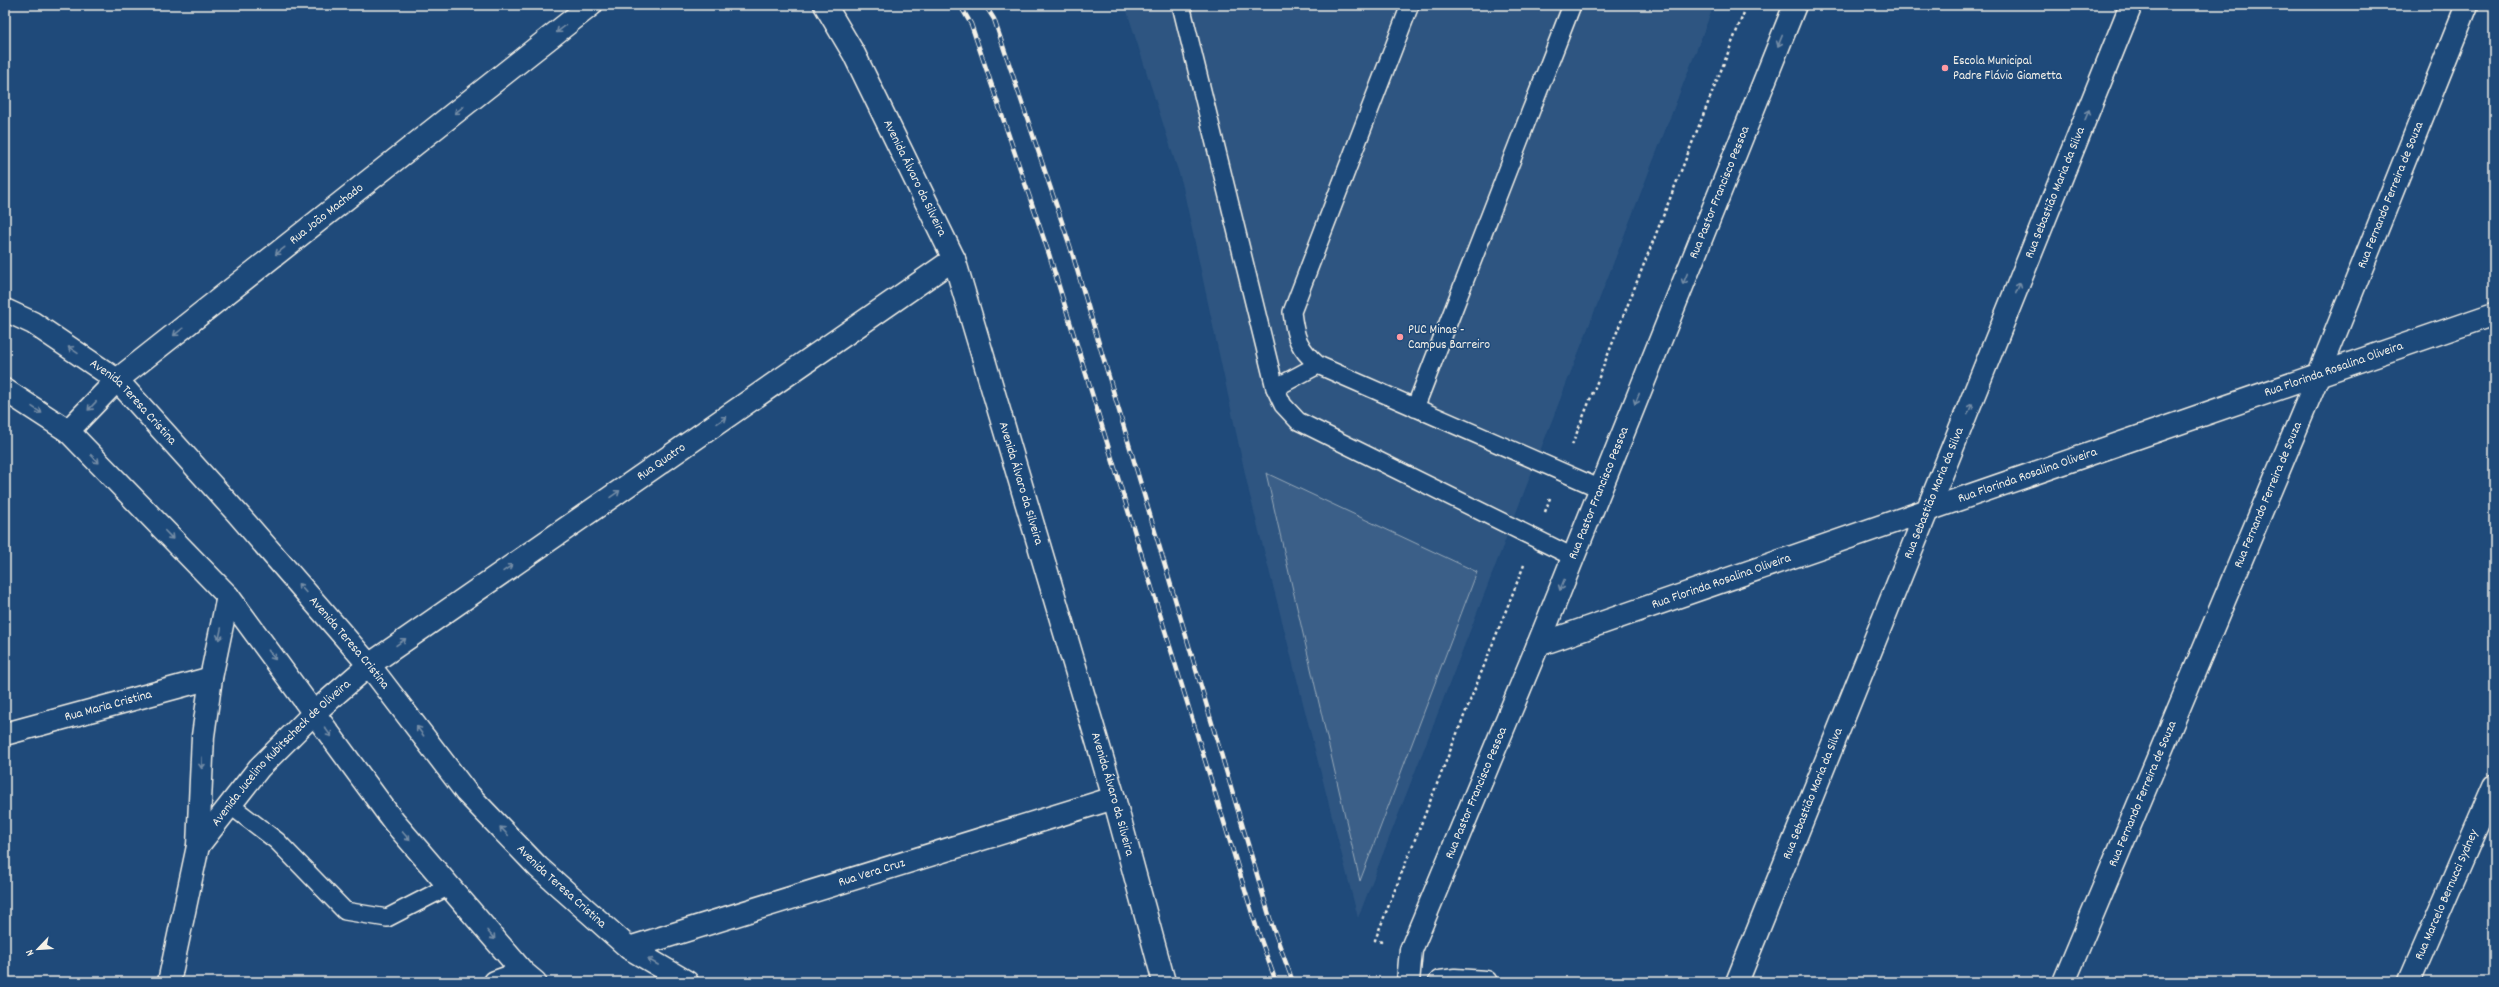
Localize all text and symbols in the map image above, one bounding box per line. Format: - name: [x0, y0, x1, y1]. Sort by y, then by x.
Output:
- one-way arrow: [555, 25, 566, 34]
- one-way arrow: [1776, 35, 1784, 47]
- place label: Escola Municipal Padre Flávio Giametta: [1953, 52, 2063, 86]
- marker: Escola Municipal Padre Flávio Giametta: [1940, 63, 1950, 73]
- one-way arrow: [453, 105, 464, 114]
- one-way arrow: [2083, 110, 2091, 122]
- street label: Avenida Álvaro da Silveira: [878, 116, 951, 240]
- street label: Rua Fernando Ferreira de Souza: [2353, 118, 2429, 271]
- street label: Rua Pastor Francisco Pessoa: [1684, 123, 1755, 262]
- street label: Rua Sebastião Maria da Silva: [2020, 123, 2091, 261]
- street label: Rua João Machado: [285, 179, 368, 249]
- one-way arrow: [274, 247, 285, 255]
- one-way arrow: [1681, 272, 1688, 284]
- one-way arrow: [2014, 282, 2022, 294]
- place label: PUC Minas - Campus Barreiro: [1408, 321, 1490, 355]
- one-way arrow: [172, 327, 183, 336]
- marker: PUC Minas - Campus Barreiro: [1395, 332, 1405, 342]
- street label: Rua Florinda Rosalina Oliveira: [2262, 336, 2407, 402]
- one-way arrow: [68, 346, 79, 354]
- street label: Avenida Teresa Cristina: [86, 354, 181, 450]
- one-way arrow: [1632, 393, 1640, 405]
- one-way arrow: [88, 400, 97, 411]
- one-way arrow: [1966, 403, 1974, 415]
- one-way arrow: [31, 406, 42, 414]
- one-way arrow: [716, 416, 727, 424]
- street label: Rua Fernando Ferreira de Souza: [2229, 418, 2308, 571]
- street label: Avenida Álvaro da Silveira: [993, 419, 1048, 548]
- street label: Rua Pastor Francisco Pessoa: [1564, 423, 1634, 562]
- street label: Rua Sebastião Maria da Silva: [1899, 424, 1969, 562]
- street label: Rua Quatro: [633, 438, 690, 486]
- street label: Rua Florinda Rosalina Oliveira: [1955, 442, 2100, 508]
- one-way arrow: [90, 454, 100, 464]
- one-way arrow: [609, 490, 620, 498]
- one-way arrow: [164, 530, 174, 540]
- street label: Rua Florinda Rosalina Oliveira: [1649, 548, 1794, 614]
- one-way arrow: [502, 564, 514, 572]
- one-way arrow: [1557, 578, 1565, 590]
- one-way arrow: [298, 583, 307, 593]
- street label: Avenida Teresa Cristina: [304, 592, 394, 694]
- one-way arrow: [216, 628, 224, 641]
- one-way arrow: [395, 638, 407, 646]
- one-way arrow: [268, 649, 277, 660]
- street label: Avenida Jucelino Kubitscheck de Oliveira: [207, 675, 356, 831]
- street label: Rua Maria Cristina: [63, 685, 155, 727]
- street label: Rua Fernando Ferreira de Souza: [2104, 717, 2182, 870]
- street label: Rua Pastor Francisco Pessoa: [1440, 723, 1513, 862]
- street label: Rua Sebastião Maria da Silva: [1778, 724, 1848, 862]
- one-way arrow: [324, 726, 332, 737]
- one-way arrow: [416, 726, 424, 737]
- street label: Avenida Álvaro da Silveira: [1085, 730, 1139, 859]
- one-way arrow: [198, 756, 205, 769]
- one-way arrow: [499, 825, 508, 836]
- street label: Rua Marcelo Bernucci Sydney: [2410, 826, 2484, 963]
- one-way arrow: [401, 831, 411, 841]
- street label: Avenida Teresa Cristina: [512, 840, 611, 934]
- street label: Rua Vera Cruz: [836, 854, 907, 892]
- north arrow: [18, 929, 58, 969]
- one-way arrow: [486, 929, 495, 940]
- text: N: [22, 946, 39, 958]
- one-way arrow: [647, 958, 659, 966]

